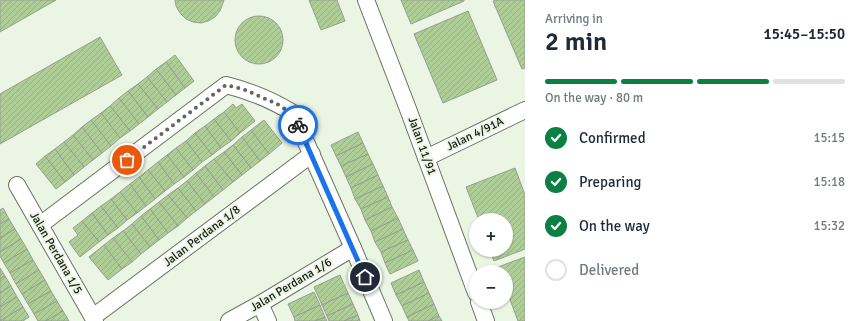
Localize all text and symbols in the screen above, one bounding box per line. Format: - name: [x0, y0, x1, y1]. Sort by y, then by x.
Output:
- text: Arriving in: [545, 11, 603, 27]
- text: 15:45–15:50: [764, 25, 845, 43]
- text: 2 min: [545, 26, 607, 58]
- text: On the way · 80 m: [545, 90, 643, 106]
- courier: [278, 105, 318, 145]
- street label: Jalan 4/91A: [444, 113, 507, 154]
- icon: bike: [287, 114, 309, 136]
- street label: Jalan 11/91: [405, 115, 439, 177]
- icon: check: [545, 127, 567, 149]
- text: Confirmed: [579, 129, 646, 147]
- text: 15:15: [813, 130, 845, 146]
- pin: [110, 143, 144, 177]
- icon: bag: [116, 149, 138, 171]
- icon: check: [545, 171, 567, 193]
- text: Preparing: [579, 173, 642, 191]
- text: 15:18: [813, 174, 845, 190]
- street label: Jalan Perdana 1/8: [161, 202, 243, 270]
- street label: Jalan Perdana 1/5: [26, 209, 86, 297]
- map controls: [469, 213, 513, 309]
- button: +: [469, 213, 513, 257]
- icon: check: [545, 215, 567, 237]
- text: On the way: [579, 217, 650, 235]
- text: 15:32: [813, 218, 845, 234]
- street label: Jalan Perdana 1/6: [247, 255, 335, 315]
- pin: [348, 260, 382, 294]
- text: Delivered: [579, 261, 639, 279]
- button: −: [469, 265, 513, 309]
- icon: home: [354, 266, 376, 288]

